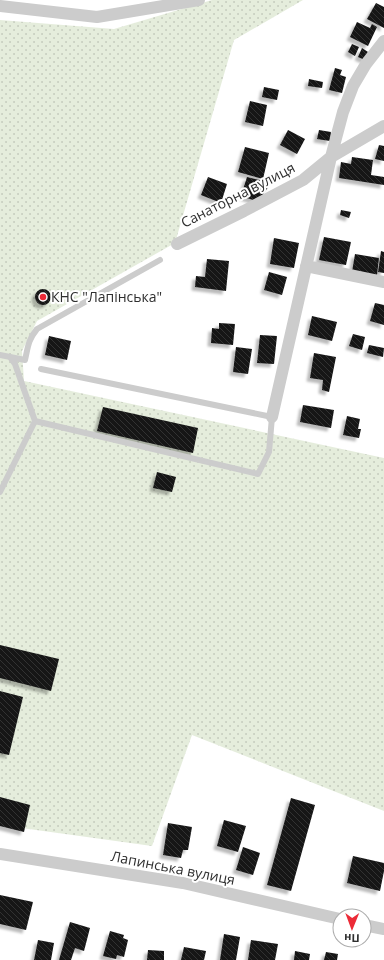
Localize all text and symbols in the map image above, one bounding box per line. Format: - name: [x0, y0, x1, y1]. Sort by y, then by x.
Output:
- street label: Санаторна вулиця: [178, 158, 298, 232]
- place label: КНС "Лапінська": [51, 287, 162, 306]
- marker: КНС "Лапінська": [38, 292, 48, 302]
- street label: Лапинська вулиця: [109, 846, 237, 889]
- north arrow: [332, 908, 372, 948]
- text: Пн: [344, 931, 360, 946]

